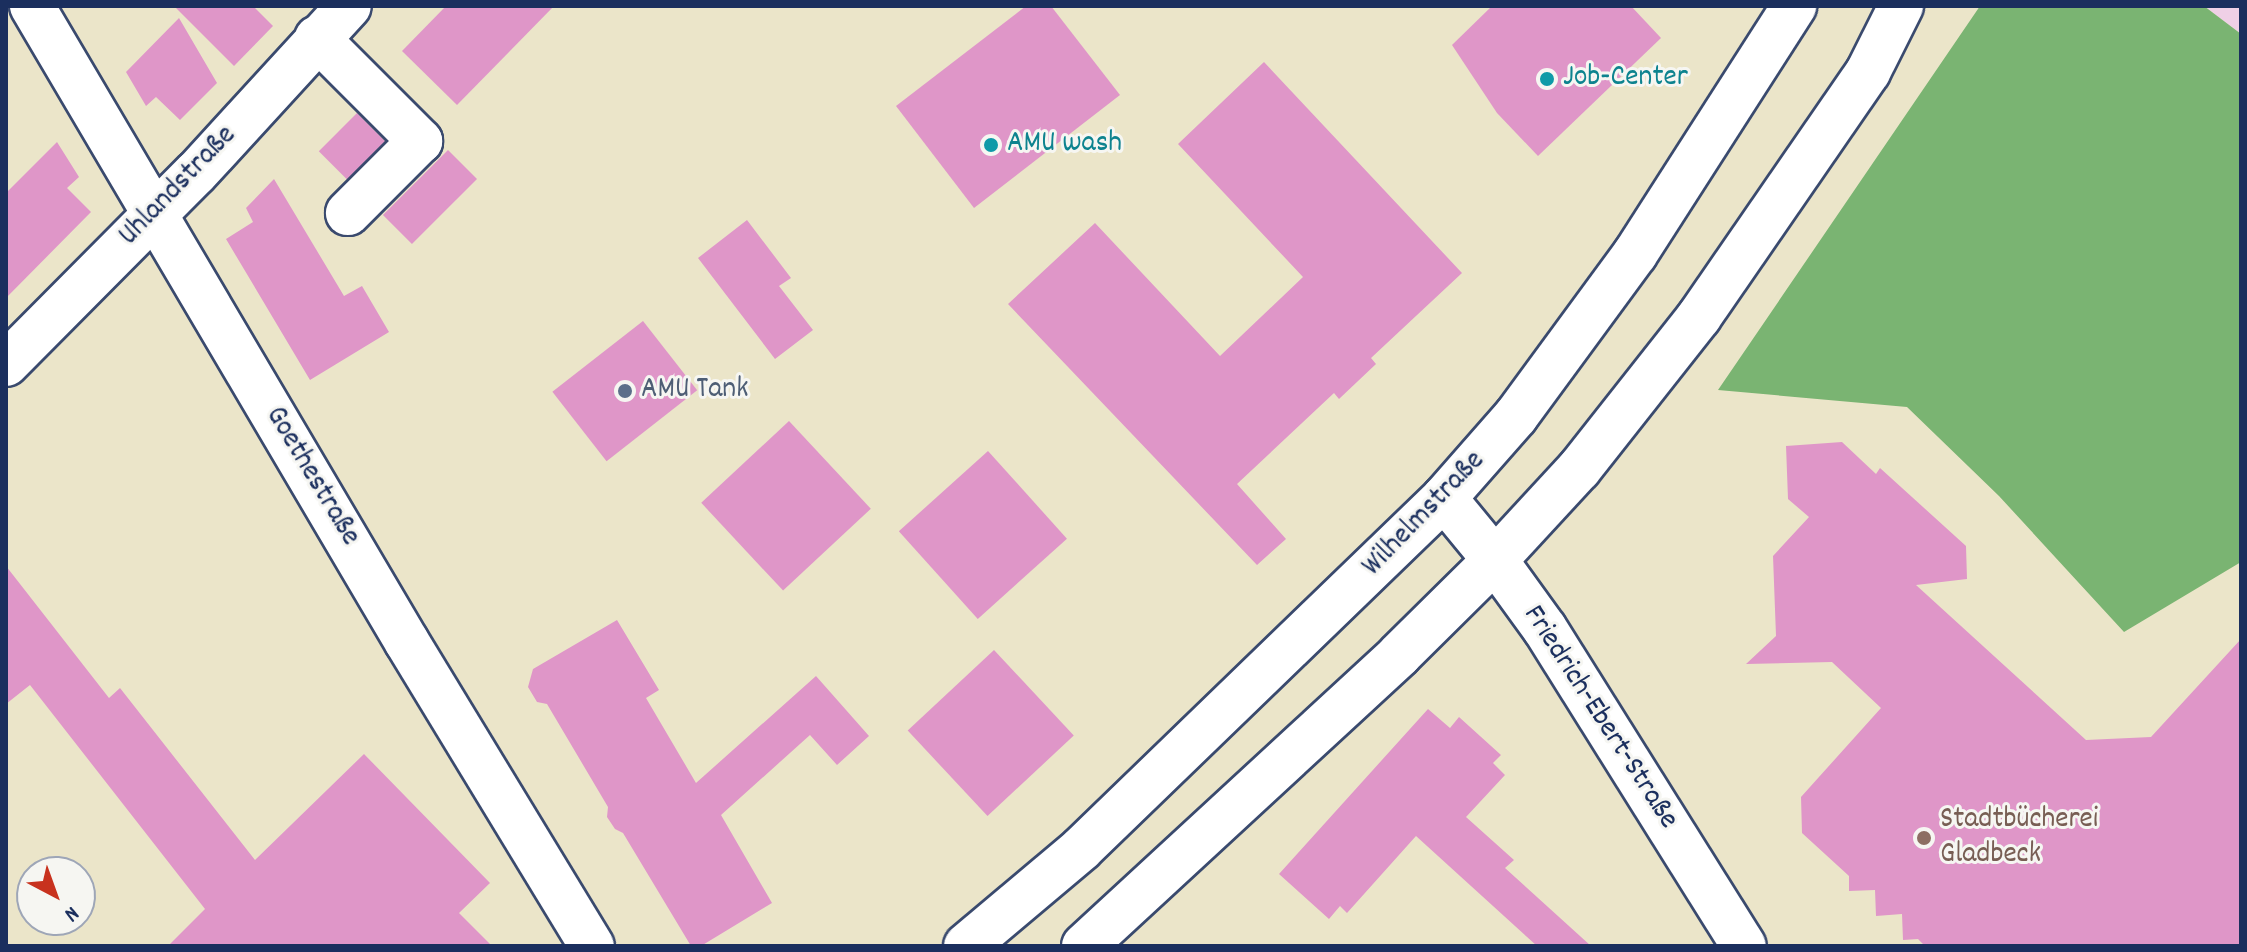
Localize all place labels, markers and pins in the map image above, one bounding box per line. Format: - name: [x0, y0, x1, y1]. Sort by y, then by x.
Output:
- place label: Job-Center: [1563, 61, 1688, 97]
- marker: Job-Center: [1538, 70, 1556, 88]
- place label: AMU wash: [1007, 127, 1122, 163]
- marker: AMU wash: [982, 136, 1000, 154]
- place label: AMU Tank: [641, 373, 749, 409]
- marker: AMU Tank: [616, 382, 634, 400]
- place label: Stadtbücherei Gladbeck: [1940, 803, 2098, 874]
- marker: Stadtbücherei Gladbeck: [1915, 829, 1933, 847]

